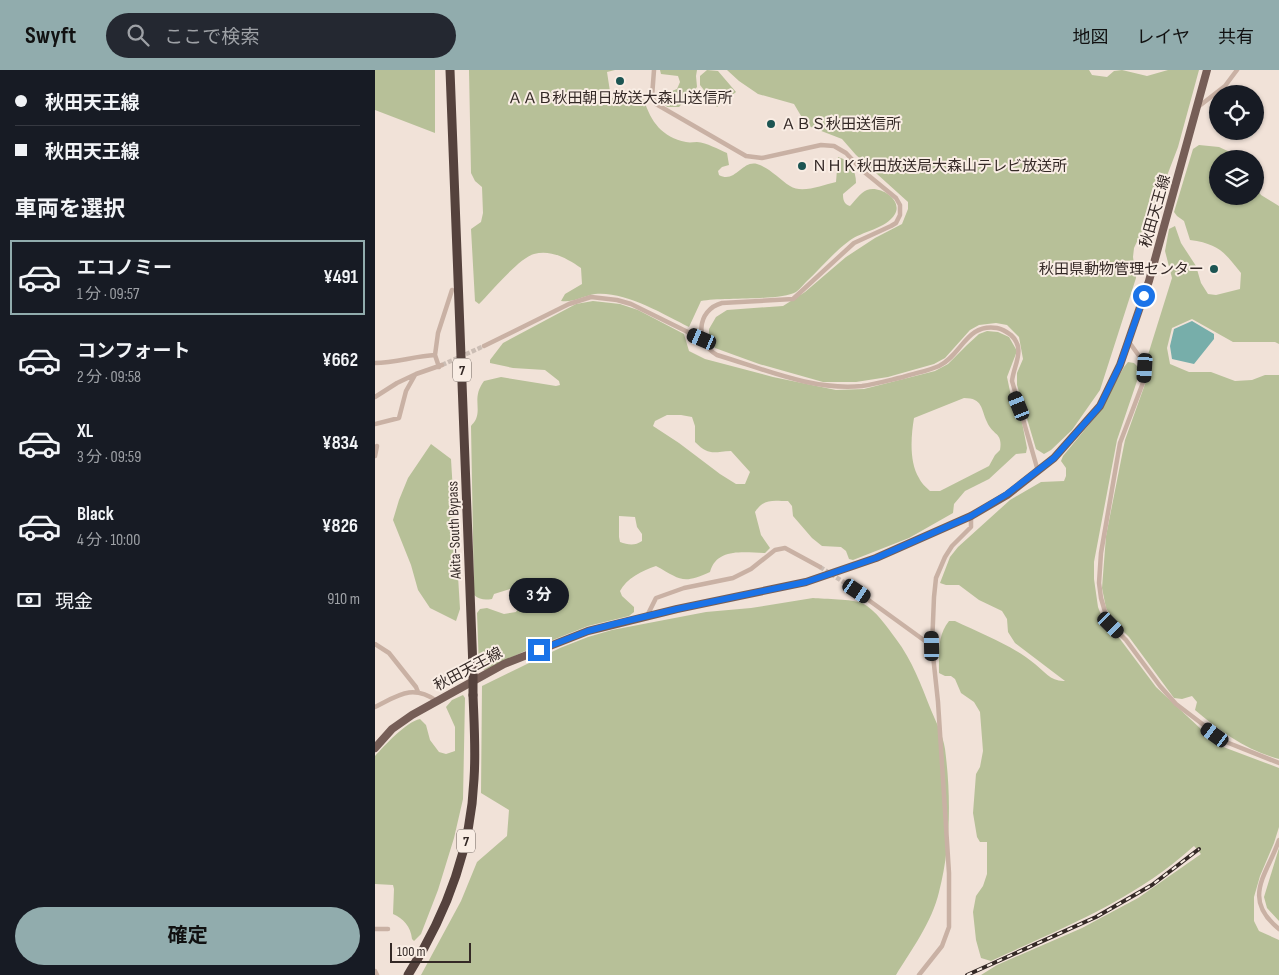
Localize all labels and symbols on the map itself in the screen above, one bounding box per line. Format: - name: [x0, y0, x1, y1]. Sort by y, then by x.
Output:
- marker: ＡＡＢ秋田朝日放送大森山送信所: [614, 75, 626, 87]
- place label: ＡＡＢ秋田朝日放送大森山送信所: [507, 89, 733, 108]
- place label: ＡＢＳ秋田送信所: [781, 115, 901, 134]
- marker: ＡＢＳ秋田送信所: [765, 118, 777, 130]
- place label: ＮＨＫ秋田放送局大森山テレビ放送所: [812, 157, 1067, 176]
- marker: ＮＨＫ秋田放送局大森山テレビ放送所: [796, 160, 808, 172]
- street label: 秋田天王線: [1136, 172, 1175, 250]
- place label: 秋田県動物管理センター: [1039, 260, 1204, 279]
- marker: 秋田県動物管理センター: [1208, 263, 1220, 275]
- route start: [1133, 285, 1155, 307]
- car: [685, 326, 718, 352]
- car: [1136, 353, 1153, 383]
- road number: 7: [453, 358, 471, 382]
- car: [1006, 389, 1031, 423]
- street label: Akita-South Bypass: [443, 481, 466, 580]
- car: [840, 576, 873, 606]
- callout: 3 分: [509, 578, 569, 612]
- car: [1095, 609, 1126, 641]
- car: [924, 631, 939, 661]
- route end: [528, 639, 550, 661]
- street label: 秋田天王線: [431, 643, 506, 695]
- car: [1198, 720, 1231, 750]
- road number: 7: [457, 829, 475, 852]
- scale bar: [390, 940, 471, 963]

